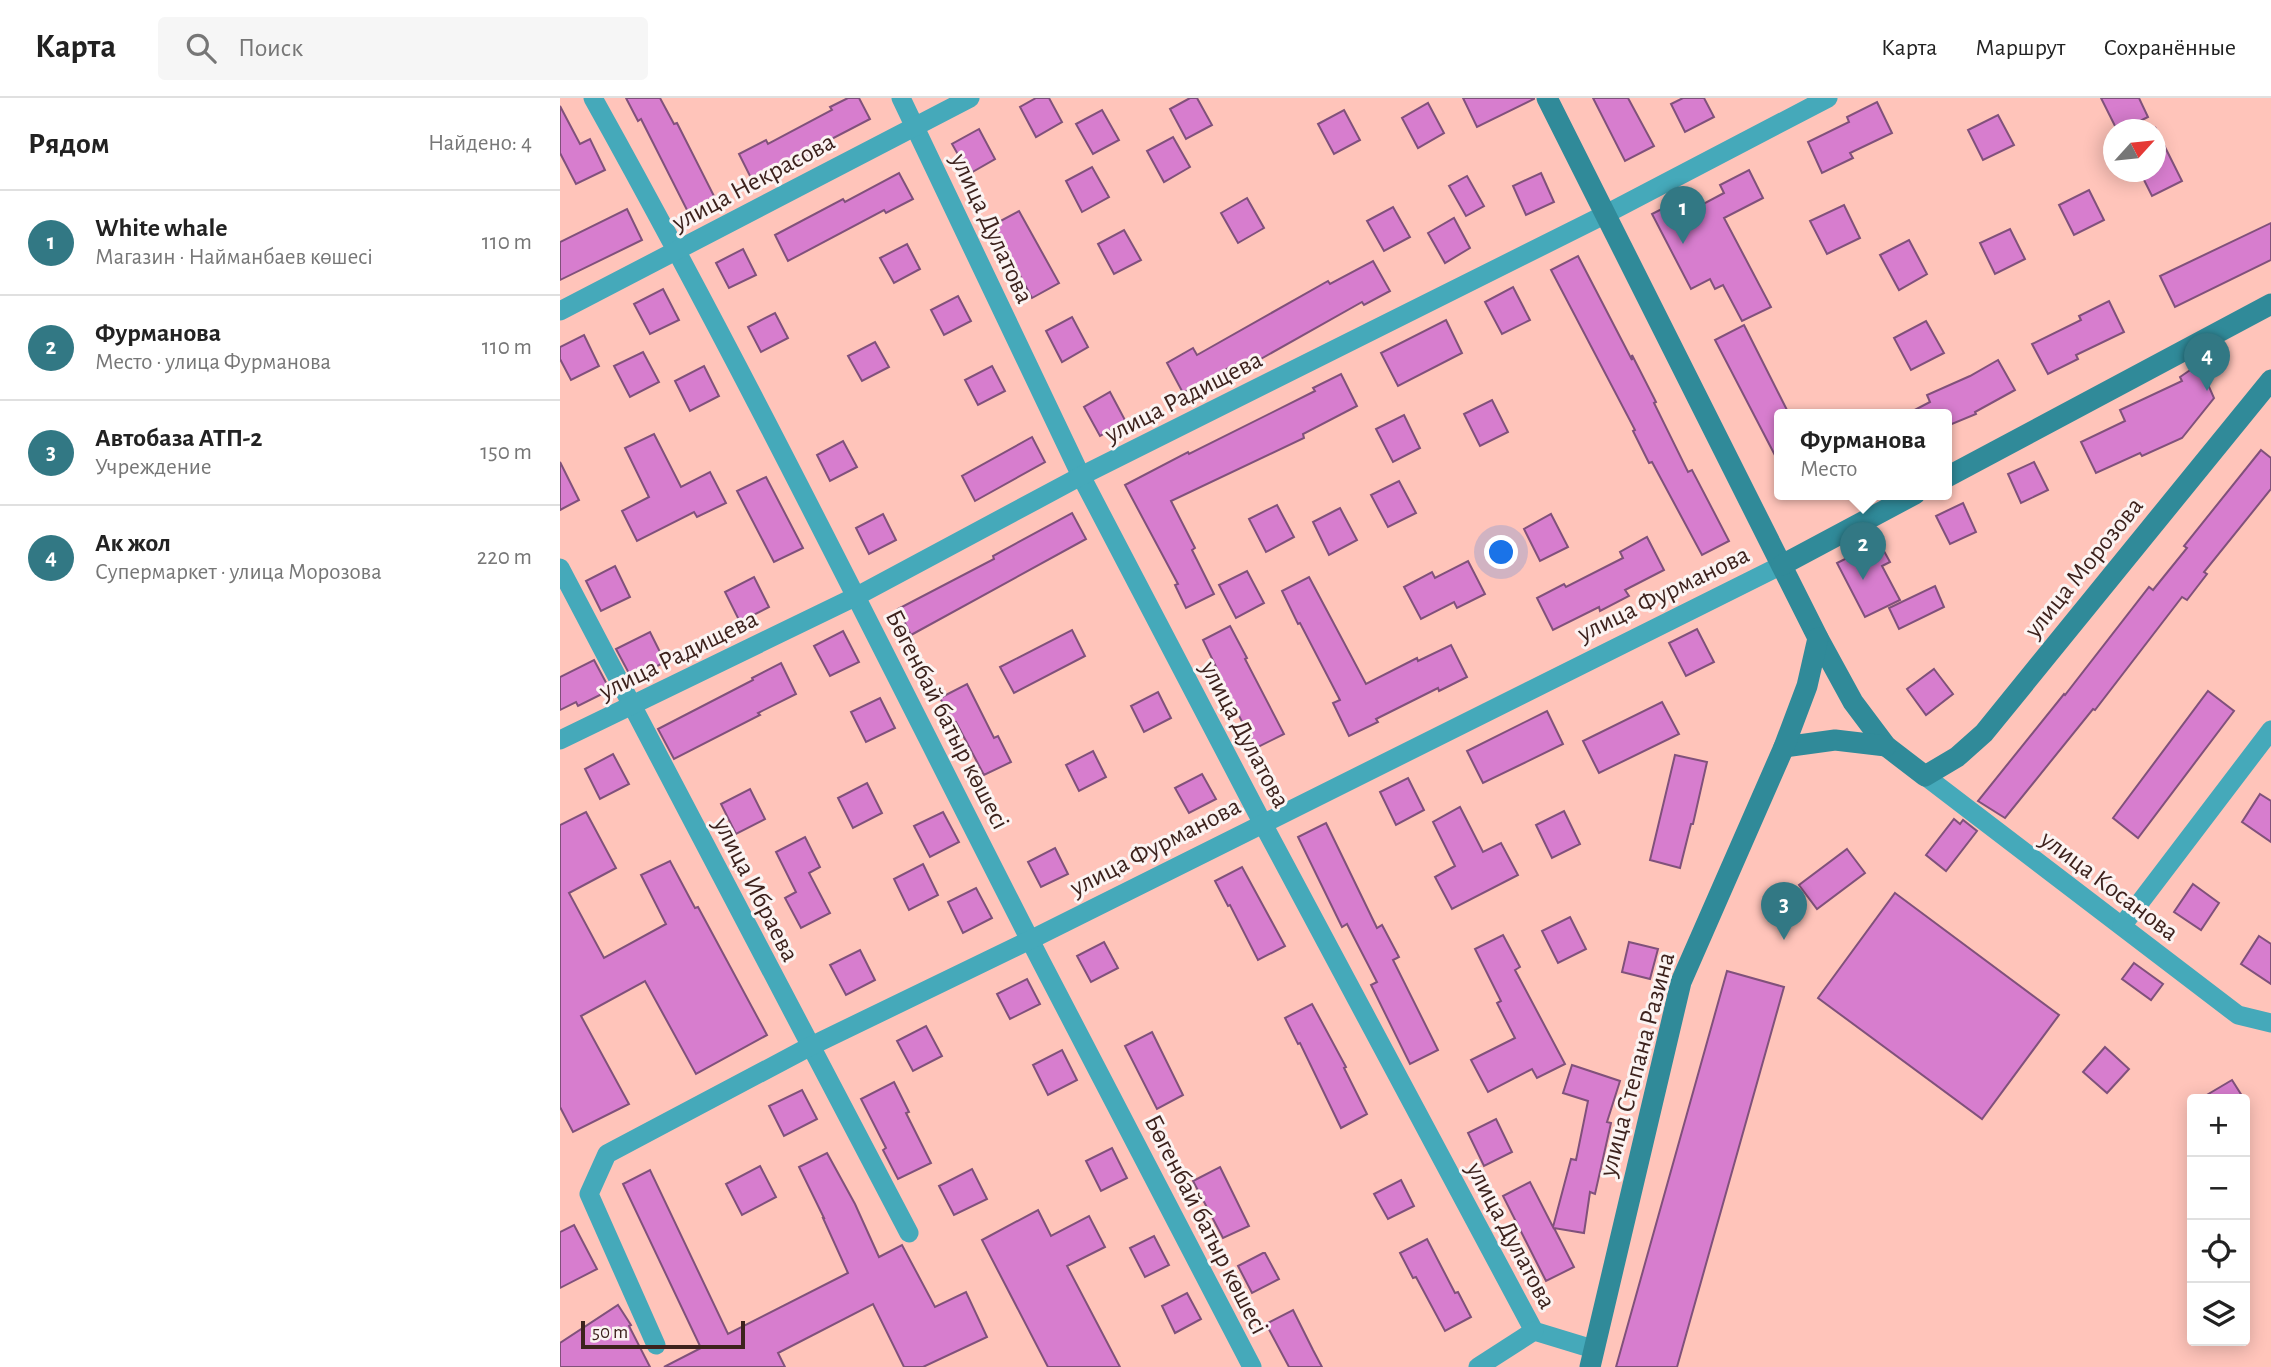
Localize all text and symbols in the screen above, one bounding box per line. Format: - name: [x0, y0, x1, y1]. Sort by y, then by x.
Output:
- search box: [158, 17, 648, 80]
- icon: search: [182, 29, 220, 67]
- text: Карта: [35, 31, 116, 64]
- text: Поиск: [238, 35, 303, 61]
- text: Карта: [1881, 36, 1937, 60]
- text: Маршрут: [1975, 36, 2065, 60]
- text: Сохранённые: [2103, 36, 2236, 60]
- north arrow: [2103, 119, 2166, 182]
- street label: улица Некрасова: [667, 128, 839, 236]
- text: Рядом: [28, 129, 110, 159]
- text: Найдено: 4: [428, 132, 532, 155]
- street label: улица Дулатова: [946, 149, 1038, 307]
- pin: 1: [1660, 186, 1706, 244]
- text: White whale: [95, 215, 228, 241]
- text: 1: [47, 231, 55, 254]
- text: 110 m: [482, 231, 532, 254]
- text: Магазин · Найманбаев көшесі: [95, 246, 373, 269]
- text: Фурманова: [95, 320, 221, 346]
- pin: 4: [2184, 333, 2230, 391]
- text: 2: [46, 336, 56, 359]
- text: 110 m: [482, 336, 532, 359]
- street label: улица Радищева: [1100, 346, 1266, 448]
- text: Место · улица Фурманова: [95, 351, 331, 374]
- popup: [1774, 409, 1952, 500]
- text: Автобаза АТП-2: [95, 425, 263, 451]
- text: Фурманова: [1800, 427, 1926, 453]
- text: 3: [46, 441, 56, 464]
- text: 150 m: [480, 441, 532, 464]
- text: Учреждение: [95, 456, 212, 479]
- text: Место: [1800, 458, 1857, 481]
- street label: улица Морозова: [2019, 493, 2148, 643]
- pin: 2: [1840, 522, 1886, 580]
- text: Ак жол: [95, 530, 171, 556]
- your location: [1484, 535, 1518, 569]
- street label: улица Фурманова: [1573, 541, 1753, 647]
- text: 4: [45, 546, 57, 569]
- text: 220 m: [477, 546, 532, 569]
- text: Супермаркет · улица Морозова: [95, 561, 382, 584]
- street label: улица Радищева: [594, 605, 762, 705]
- street label: Бөгенбай батыр көшесі: [880, 605, 1014, 833]
- street label: улица Дулатова: [1195, 656, 1295, 812]
- street label: улица Фурманова: [1065, 793, 1245, 901]
- street label: улица Ибраева: [708, 812, 804, 966]
- street label: улица Косанова: [2035, 825, 2183, 946]
- pin: 3: [1761, 882, 1807, 940]
- street label: улица Степана Разина: [1594, 949, 1679, 1180]
- map controls: [2187, 1094, 2250, 1346]
- button: +: [2187, 1094, 2250, 1157]
- street label: Бөгенбай батыр көшесі: [1139, 1110, 1273, 1338]
- street label: улица Дулатова: [1461, 1157, 1561, 1313]
- button: −: [2187, 1157, 2250, 1220]
- button: locate: [2187, 1220, 2250, 1283]
- button: layers: [2187, 1283, 2250, 1346]
- scale bar: [581, 1318, 746, 1350]
- text: 50 m: [592, 1323, 628, 1342]

